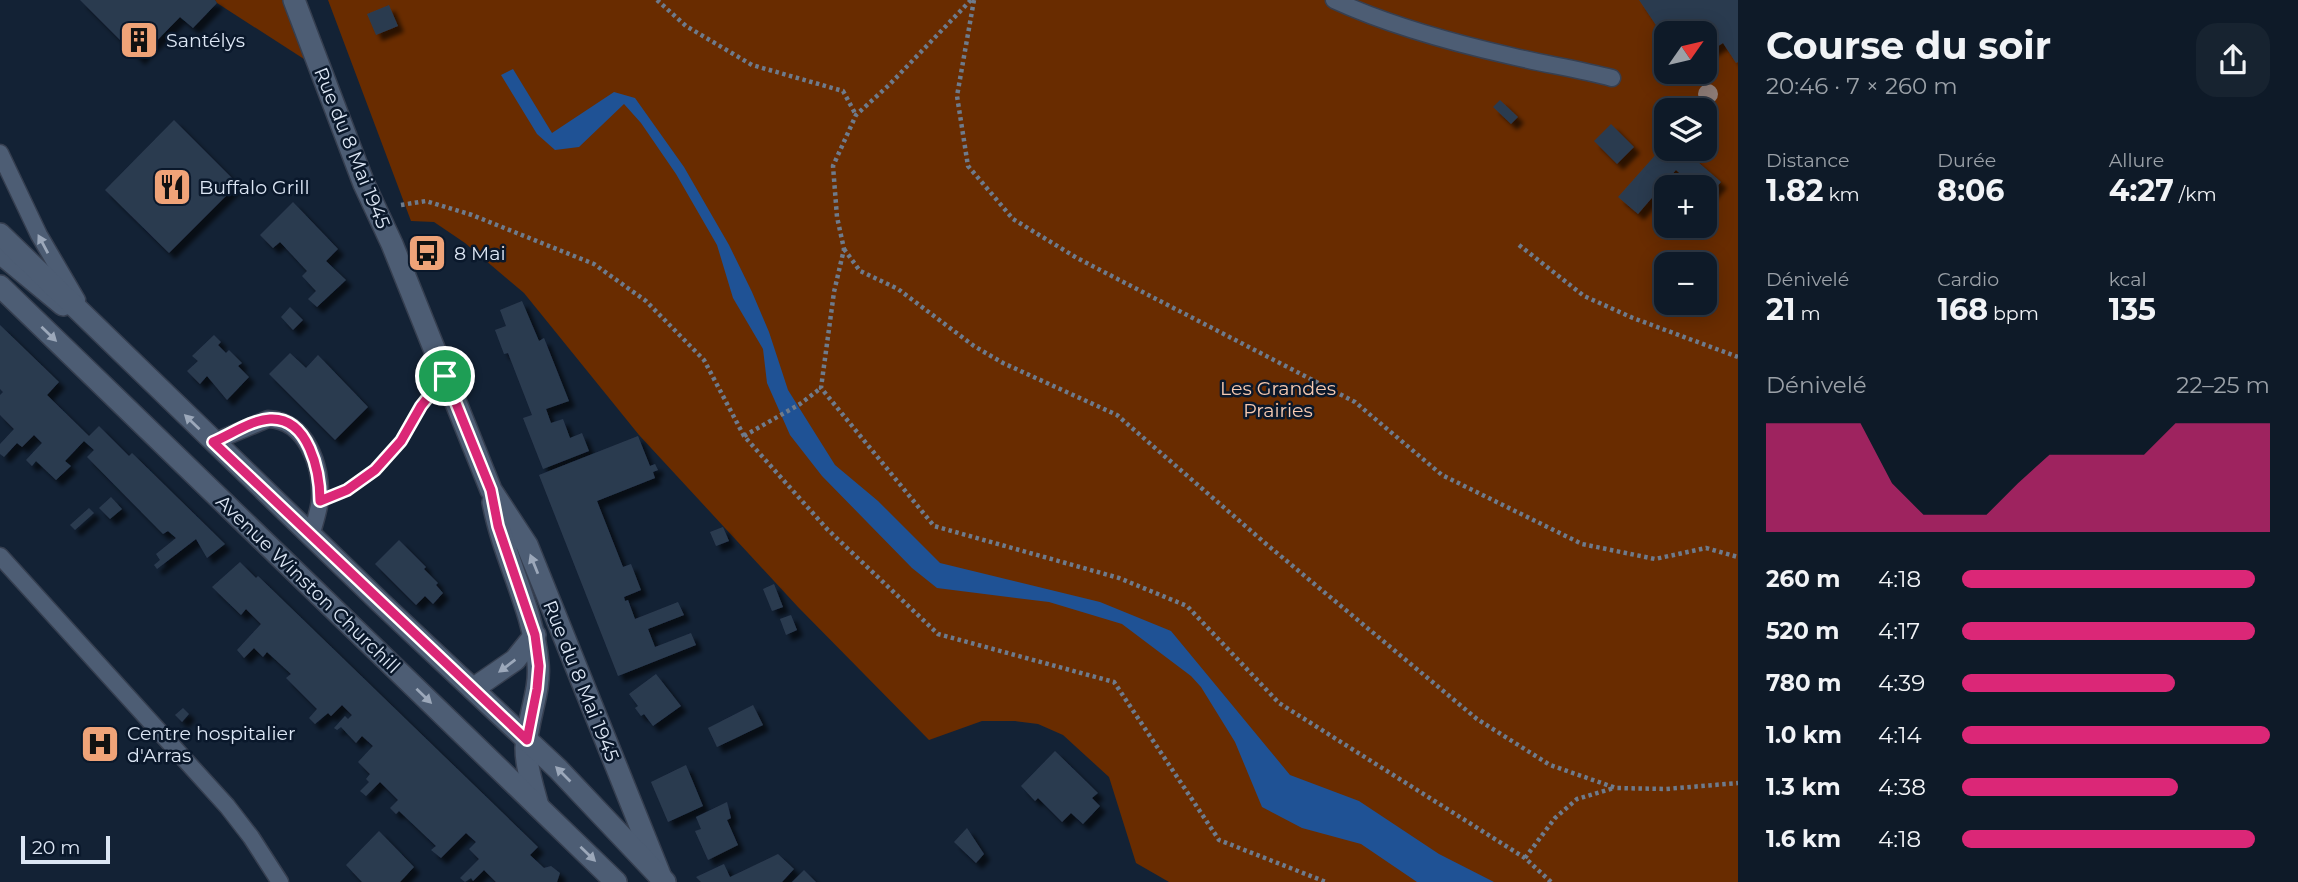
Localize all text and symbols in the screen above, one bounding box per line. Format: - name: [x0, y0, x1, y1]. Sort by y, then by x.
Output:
- building icon: Santélys: [118, 19, 160, 61]
- north arrow: [1654, 21, 1717, 84]
- map controls: [1654, 21, 1717, 315]
- text: Course du soir: [1766, 22, 2051, 69]
- button: share: [2196, 23, 2270, 97]
- place label: Santélys: [166, 29, 245, 52]
- street label: Rue du 8 Mai 1945: [309, 64, 395, 232]
- text: 20:46 · 7 × 260 m: [1766, 72, 1958, 100]
- button: layers: [1654, 98, 1717, 161]
- text: Distance: [1766, 149, 1849, 172]
- text: Durée: [1937, 149, 1996, 172]
- text: Allure: [2109, 149, 2164, 172]
- restaurant icon: Buffalo Grill: [151, 166, 193, 208]
- text: 1.82: [1766, 172, 1823, 209]
- text: 8:06: [1937, 172, 2004, 209]
- text: 4:27: [2109, 172, 2174, 209]
- button: +: [1654, 175, 1717, 238]
- place label: Buffalo Grill: [199, 176, 310, 199]
- text: km: [1823, 183, 1860, 206]
- text: /km: [2174, 183, 2217, 206]
- bus stop icon: 8 Mai: [406, 232, 448, 274]
- one-way arrow: [38, 233, 50, 253]
- place label: 8 Mai: [454, 242, 506, 265]
- button: −: [1654, 252, 1717, 315]
- text: Dénivelé: [1766, 268, 1849, 291]
- text: Cardio: [1937, 268, 1999, 291]
- text: kcal: [2109, 268, 2147, 291]
- text: 21: [1766, 291, 1795, 328]
- text: 168: [1937, 291, 1988, 328]
- text: 135: [2109, 291, 2156, 328]
- text: m: [1795, 302, 1821, 325]
- text: bpm: [1988, 302, 2039, 325]
- one-way arrow: [40, 325, 57, 341]
- pin: [415, 346, 475, 406]
- icon: arrive: [426, 357, 464, 395]
- text: Dénivelé: [1766, 371, 1867, 399]
- text: 22–25 m: [2176, 371, 2270, 399]
- park label: Les Grandes Prairies: [1220, 377, 1336, 422]
- one-way arrow: [185, 414, 201, 431]
- street label: Avenue Winston Churchill: [211, 490, 405, 678]
- one-way arrow: [529, 553, 540, 574]
- text: 260 m: [1766, 565, 1840, 593]
- text: 4:18: [1878, 565, 1921, 593]
- street label: Rue du 8 Mai 1945: [538, 597, 624, 765]
- text: 520 m: [1766, 617, 1839, 645]
- text: 4:17: [1878, 617, 1920, 645]
- one-way arrow: [498, 658, 516, 672]
- text: 780 m: [1766, 669, 1841, 697]
- text: 4:39: [1878, 669, 1925, 697]
- one-way arrow: [415, 687, 432, 703]
- text: 1.0 km: [1766, 721, 1842, 749]
- text: 4:14: [1878, 721, 1922, 749]
- place label: Centre hospitalier d'Arras: [127, 722, 296, 767]
- hospital icon: Centre hospitalier d'Arras: [79, 723, 121, 765]
- one-way arrow: [556, 766, 572, 783]
- text: 1.3 km: [1766, 773, 1841, 801]
- text: 4:38: [1878, 773, 1926, 801]
- text: 1.6 km: [1766, 825, 1841, 853]
- text: 4:18: [1878, 825, 1921, 853]
- scale bar: [21, 833, 110, 865]
- text: 20 m: [32, 836, 80, 859]
- one-way arrow: [579, 845, 596, 861]

